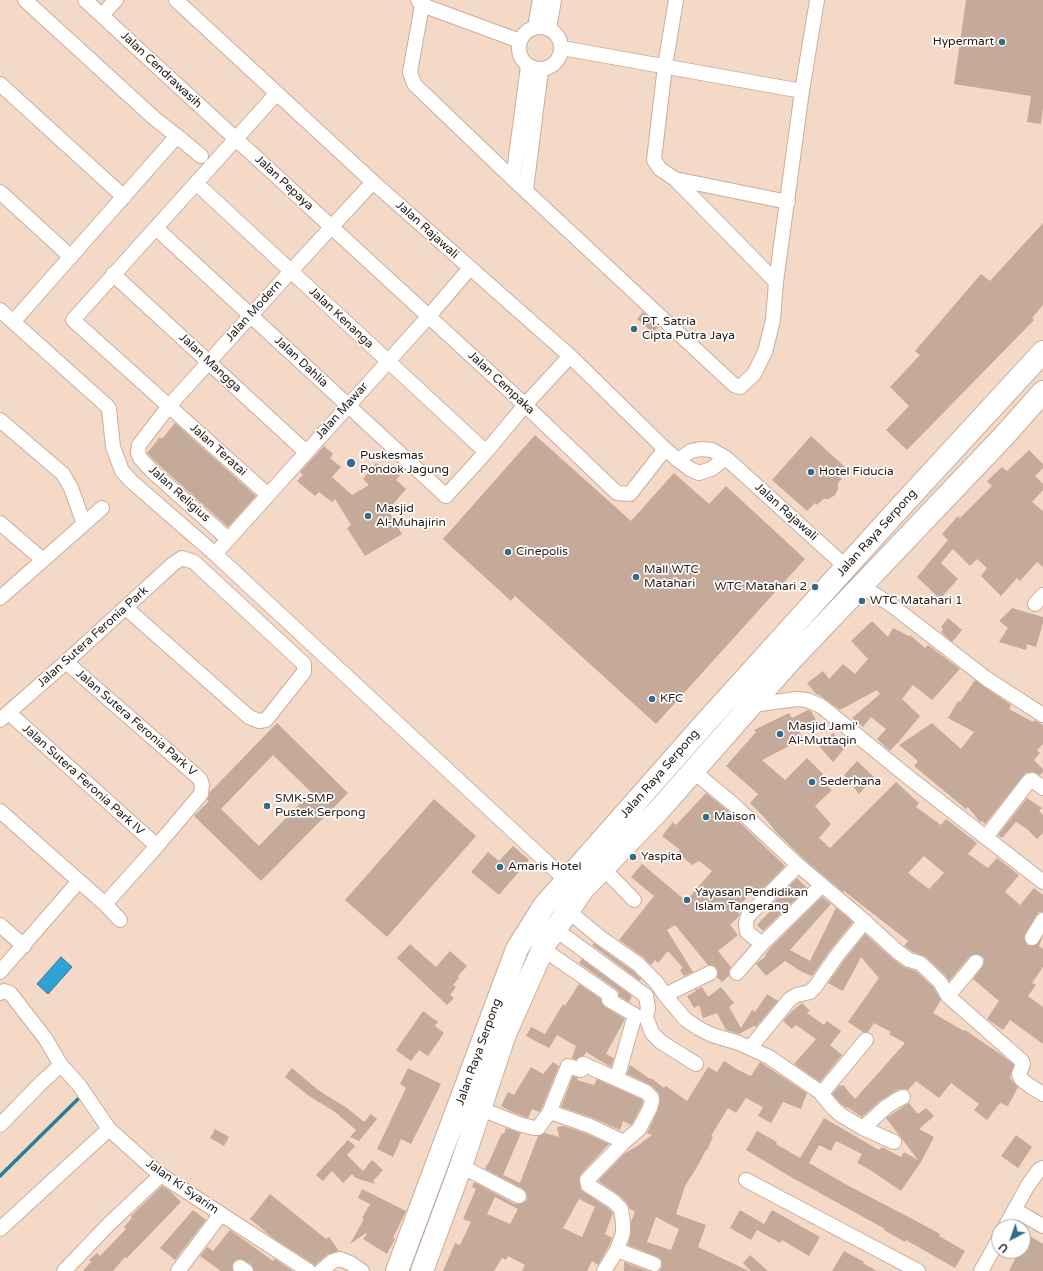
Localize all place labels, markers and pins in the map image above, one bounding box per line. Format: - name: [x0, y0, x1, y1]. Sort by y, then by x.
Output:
- place label: Hypermart: [933, 35, 994, 49]
- marker: Hypermart: [997, 37, 1007, 47]
- place label: PT. Satria Cipta Putra Jaya: [642, 315, 735, 343]
- marker: PT. Satria Cipta Putra Jaya: [629, 324, 639, 334]
- place label: Puskesmas Pondok Jagung: [360, 449, 449, 477]
- marker: Puskesmas Pondok Jagung: [345, 457, 357, 469]
- place label: Hotel Fiducia: [819, 465, 894, 479]
- marker: Hotel Fiducia: [806, 467, 816, 477]
- place label: Masjid Al-Muhajirin: [376, 502, 446, 530]
- marker: Masjid Al-Muhajirin: [363, 511, 373, 521]
- place label: Cinepolis: [516, 545, 568, 559]
- marker: Cinepolis: [503, 547, 513, 557]
- place label: Mall WTC Matahari: [644, 563, 699, 591]
- marker: Mall WTC Matahari: [631, 572, 641, 582]
- place label: WTC Matahari 2: [715, 580, 807, 594]
- marker: WTC Matahari 2: [810, 582, 820, 592]
- place label: WTC Matahari 1: [870, 594, 962, 608]
- marker: WTC Matahari 1: [857, 596, 867, 606]
- place label: KFC: [660, 692, 683, 706]
- marker: KFC: [647, 694, 657, 704]
- place label: Masjid Jami' Al-Muttaqin: [788, 720, 858, 748]
- marker: Masjid Jami' Al-Muttaqin: [775, 729, 785, 739]
- place label: Sederhana: [820, 775, 881, 789]
- marker: Sederhana: [807, 777, 817, 787]
- place label: SMK-SMP Pustek Serpong: [275, 792, 365, 820]
- marker: SMK-SMP Pustek Serpong: [262, 801, 272, 811]
- place label: Maison: [714, 810, 756, 824]
- marker: Maison: [701, 812, 711, 822]
- place label: Yaspita: [641, 850, 682, 864]
- marker: Yaspita: [628, 852, 638, 862]
- place label: Amaris Hotel: [508, 860, 582, 874]
- marker: Amaris Hotel: [495, 862, 505, 872]
- place label: Yayasan Pendidikan Islam Tangerang: [695, 886, 808, 914]
- marker: Yayasan Pendidikan Islam Tangerang: [682, 895, 692, 905]

